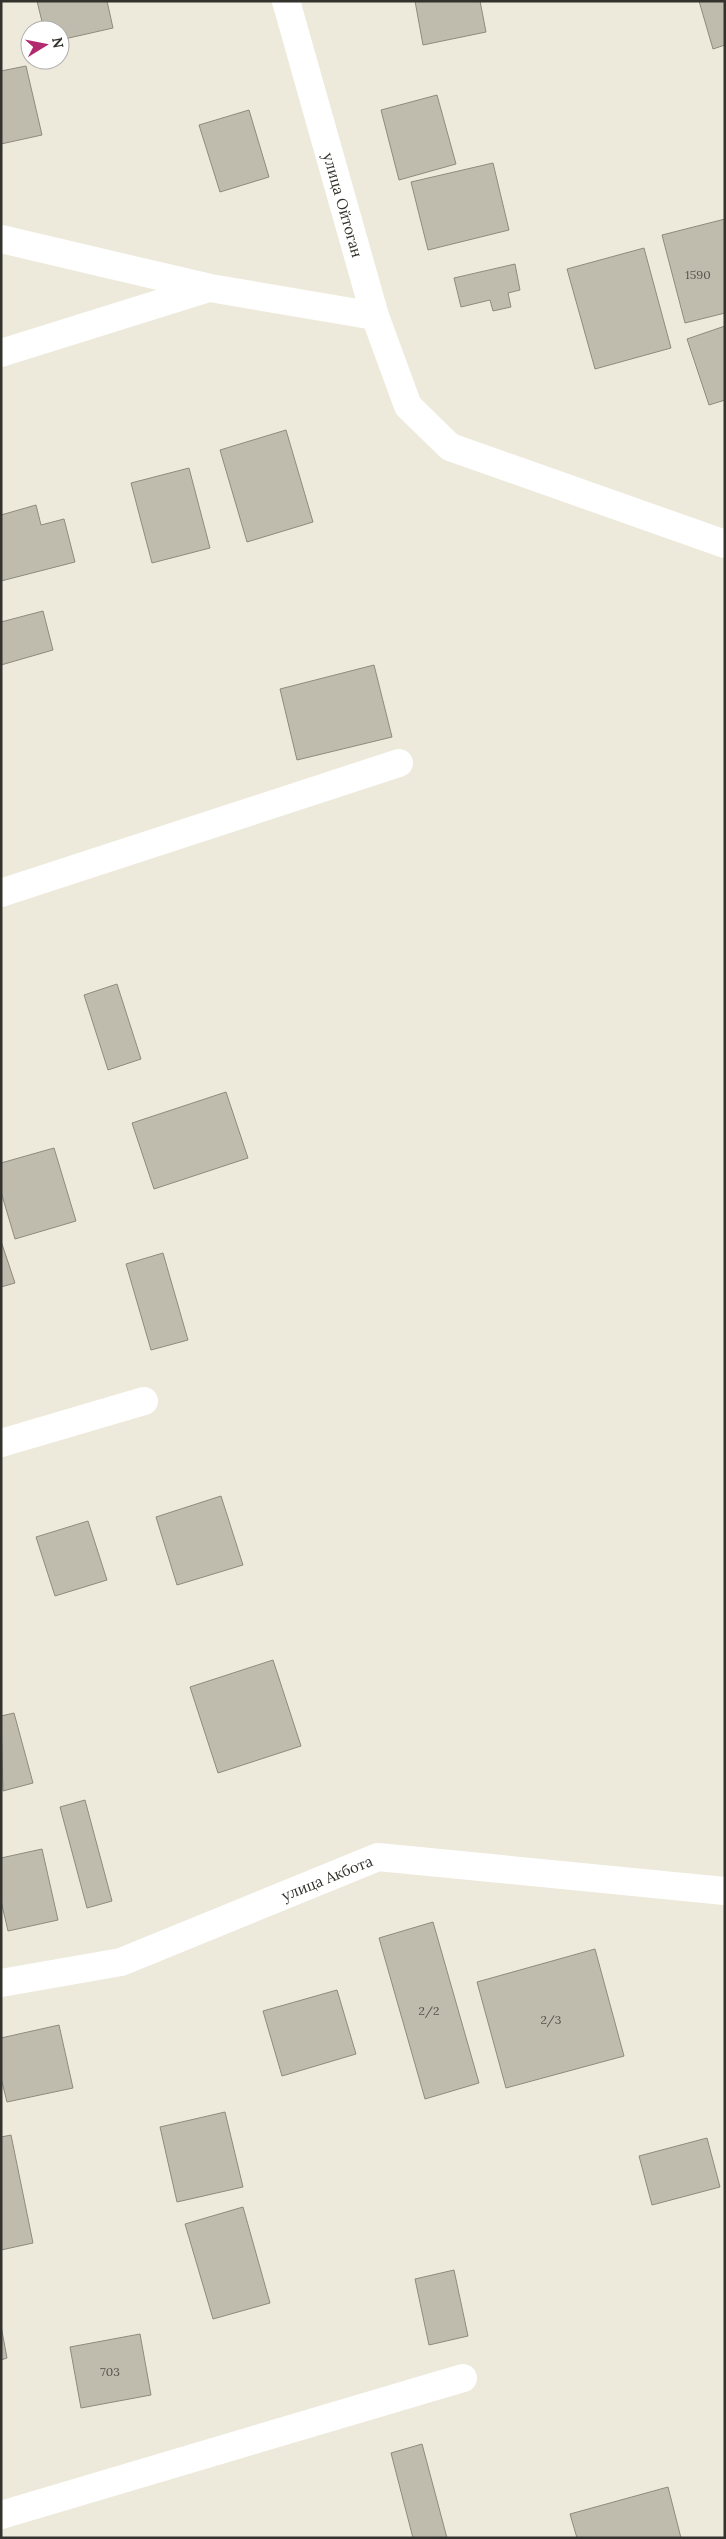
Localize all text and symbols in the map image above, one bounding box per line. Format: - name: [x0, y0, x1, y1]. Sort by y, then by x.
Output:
- north arrow: [20, 20, 70, 70]
- text: N: [48, 36, 68, 50]
- street label: улица Ойтоган: [319, 150, 367, 260]
- house number: 1590: [685, 267, 711, 282]
- street label: улица Акбота: [279, 1851, 376, 1905]
- house number: 2/2: [419, 2003, 439, 2019]
- house number: 2/3: [540, 2012, 562, 2028]
- house number: 703: [100, 2364, 120, 2379]

